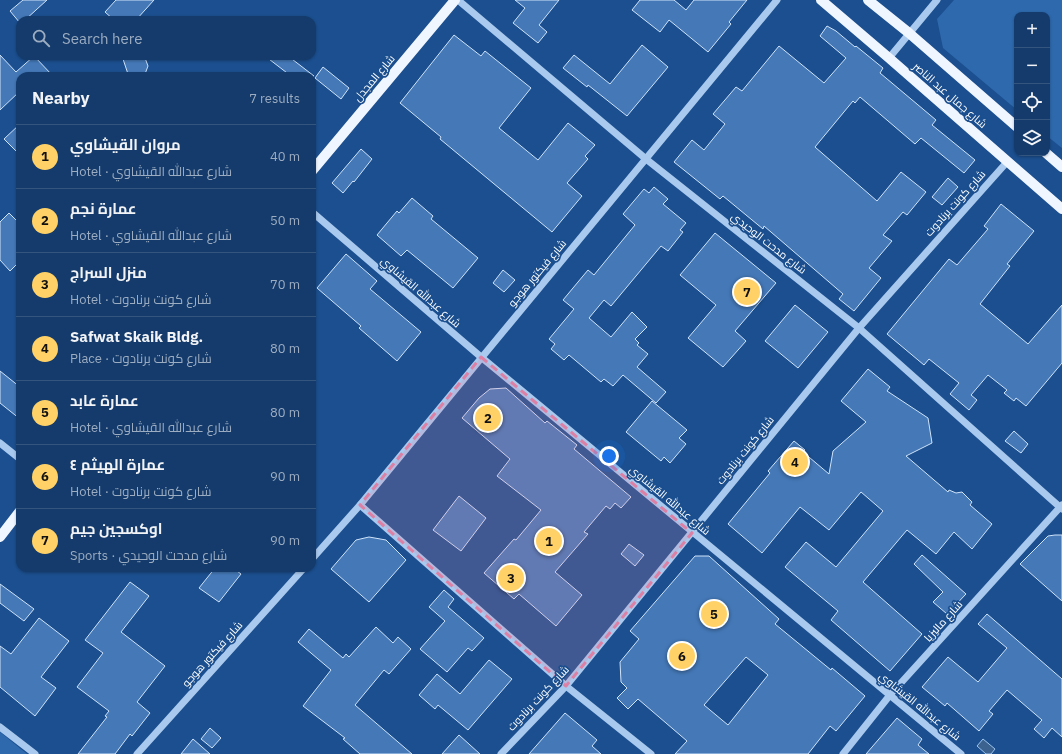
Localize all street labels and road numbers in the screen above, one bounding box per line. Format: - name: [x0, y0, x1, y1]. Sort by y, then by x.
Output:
- street label: شارع المجدل: [350, 52, 398, 105]
- street label: شارع جمال عبد الناصر: [909, 58, 990, 132]
- street label: شارع كونت برنادوت: [922, 167, 989, 240]
- street label: شارع مدحت الوحيدي: [727, 209, 810, 278]
- street label: شارع فيكتور هوجو: [505, 236, 570, 310]
- street label: شارع عبدالله القيشاوي: [377, 253, 465, 332]
- street label: شارع كونت برنادوت: [713, 413, 778, 488]
- street label: شارع عبدالله القيشاوي: [625, 461, 714, 540]
- street label: شارع ماليزيا: [921, 597, 966, 645]
- street label: شارع فيكتور هوجو: [179, 618, 246, 690]
- street label: شارع كونت برنادوت: [504, 662, 573, 734]
- street label: شارع عبدالله القيشاوي: [875, 668, 964, 745]

